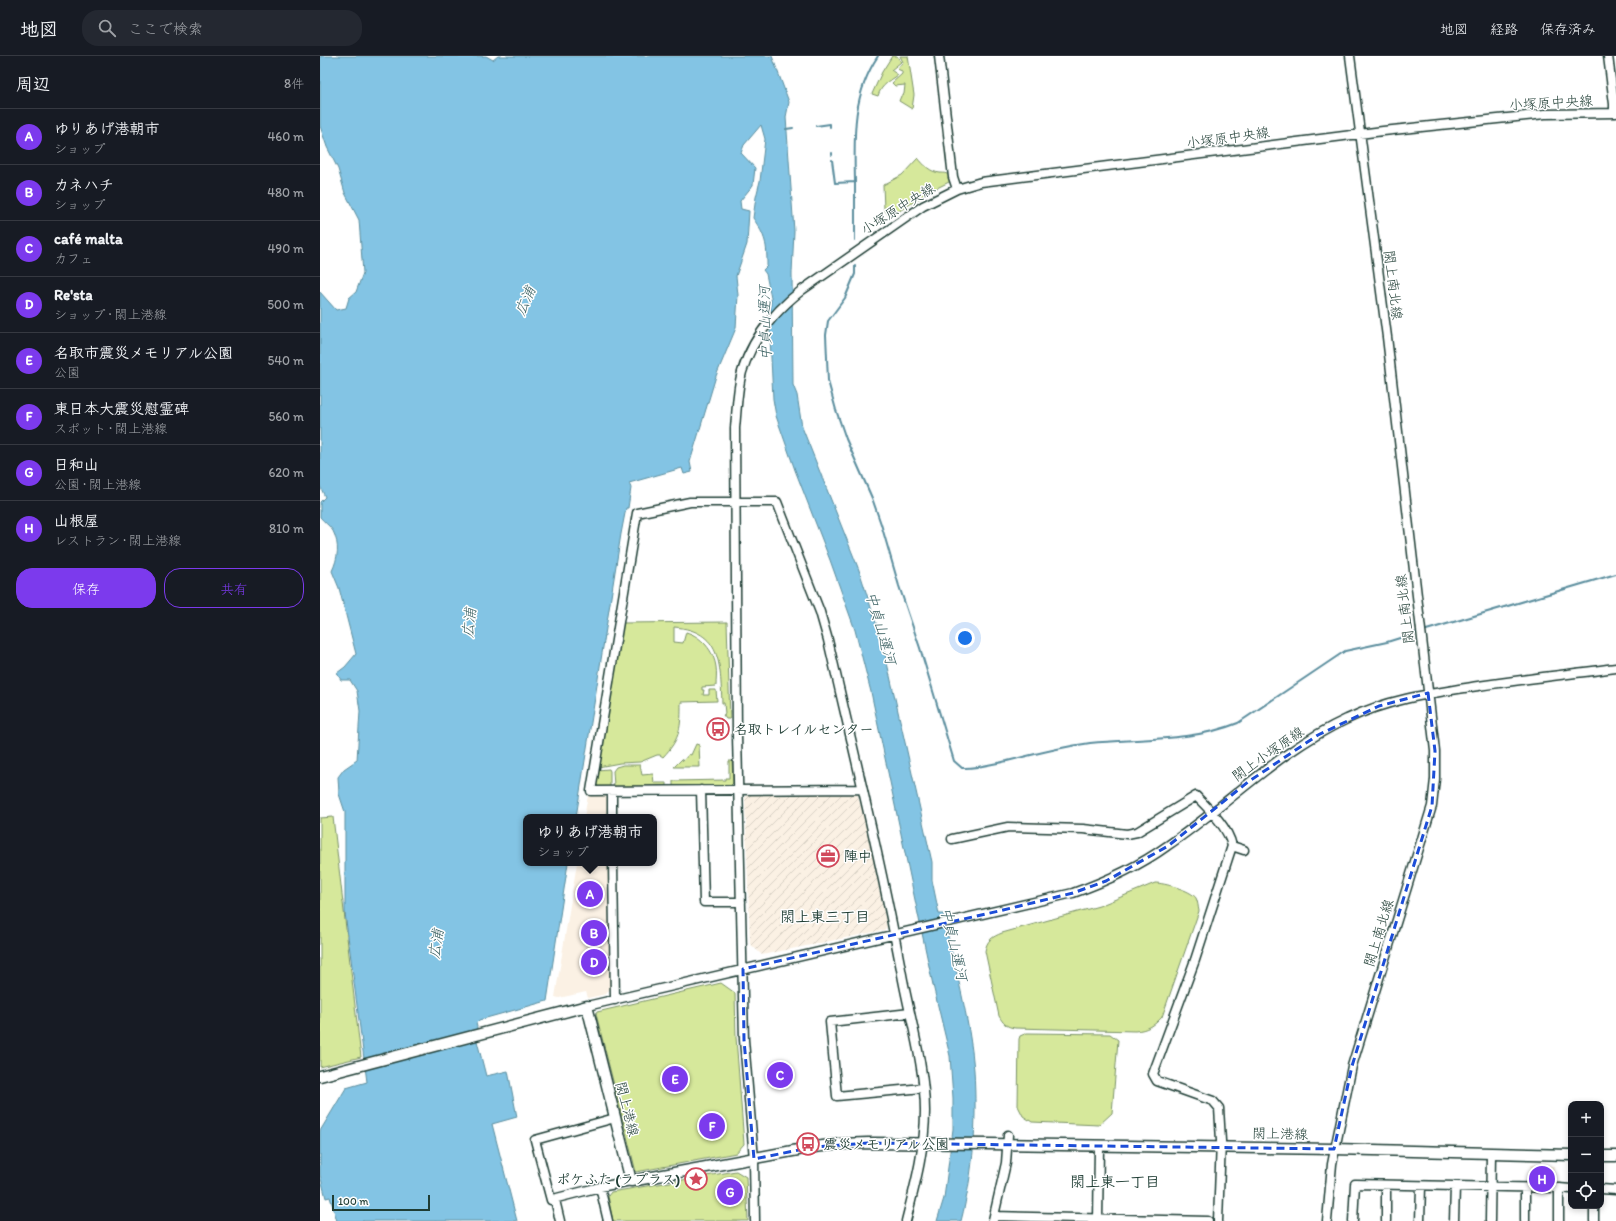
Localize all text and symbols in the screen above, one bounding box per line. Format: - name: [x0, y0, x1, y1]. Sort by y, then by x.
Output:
- search box: [82, 10, 362, 46]
- icon: search: [96, 17, 118, 39]
- text: 地図: [20, 18, 58, 41]
- text: ここで検索: [128, 20, 203, 38]
- text: 地図: [1440, 21, 1468, 38]
- text: 経路: [1490, 21, 1518, 38]
- text: 保存済み: [1540, 21, 1596, 38]
- text: 周辺: [16, 74, 50, 94]
- text: 8件: [284, 76, 304, 91]
- street label: 小塚原中央線: [1509, 92, 1593, 114]
- text: ゆりあげ港朝市: [54, 120, 159, 138]
- street label: 小塚原中央線: [1185, 124, 1271, 152]
- text: A: [25, 129, 33, 144]
- text: 460 m: [267, 129, 304, 144]
- text: ショップ: [54, 141, 105, 156]
- text: カネハチ: [54, 176, 114, 194]
- street label: 小塚原中央線: [858, 180, 938, 238]
- text: B: [25, 185, 33, 200]
- text: 480 m: [267, 185, 304, 200]
- text: ショップ: [54, 197, 105, 212]
- text: café malta: [54, 230, 123, 248]
- text: C: [25, 241, 33, 256]
- text: 490 m: [268, 241, 304, 256]
- street label: 閖上南北線: [1380, 249, 1406, 321]
- text: カフェ: [54, 251, 93, 266]
- water label: 広浦: [511, 282, 540, 318]
- water label: 中貞山運河: [755, 283, 775, 361]
- text: Re'sta: [54, 286, 93, 304]
- text: D: [25, 297, 33, 312]
- text: 500 m: [267, 297, 304, 312]
- text: ショップ · 閖上港線: [54, 307, 166, 322]
- text: 名取市震災メモリアル公園: [54, 344, 233, 362]
- text: E: [25, 353, 33, 368]
- text: 540 m: [267, 353, 304, 368]
- text: 公園: [54, 365, 80, 380]
- text: 東日本大震災慰霊碑: [54, 400, 189, 418]
- text: F: [26, 409, 32, 424]
- text: 560 m: [268, 409, 304, 424]
- text: スポット · 閖上港線: [54, 421, 167, 436]
- text: 日和山: [54, 456, 99, 474]
- text: G: [25, 465, 33, 480]
- text: 620 m: [268, 465, 304, 480]
- text: 公園 · 閖上港線: [54, 477, 141, 492]
- text: 山根屋: [54, 512, 99, 530]
- text: H: [25, 521, 34, 536]
- text: 810 m: [269, 521, 304, 536]
- text: レストラン · 閖上港線: [54, 533, 181, 548]
- button: 保存: [16, 568, 156, 608]
- button: 共有: [164, 568, 304, 608]
- street label: 閖上南北線: [1392, 573, 1418, 645]
- water label: 中貞山運河: [862, 589, 901, 668]
- water label: 広浦: [458, 605, 480, 639]
- your location: [955, 628, 975, 648]
- bus stop icon: 名取トレイルセンター: [705, 716, 731, 742]
- place label: 名取トレイルセンター: [734, 721, 873, 738]
- street label: 閖上小塚原線: [1229, 723, 1307, 785]
- popup: [523, 814, 657, 866]
- text: ゆりあげ港朝市: [537, 823, 643, 841]
- office icon: 陣中: [815, 843, 841, 869]
- text: ショップ: [537, 844, 589, 859]
- place label: 陣中: [844, 848, 872, 865]
- pin: A: [577, 879, 603, 909]
- street label: 閖上南北線: [1361, 897, 1397, 969]
- water label: 中貞山運河: [937, 905, 972, 985]
- district label: 閖上東三丁目: [780, 908, 870, 926]
- pin: B: [581, 918, 607, 948]
- water label: 広浦: [425, 926, 447, 960]
- pin: D: [581, 947, 607, 977]
- pin: C: [767, 1060, 793, 1090]
- pin: E: [662, 1064, 688, 1094]
- street label: 閖上港線: [612, 1080, 642, 1138]
- map controls: [1568, 1101, 1604, 1209]
- button: +: [1568, 1101, 1604, 1137]
- pin: F: [699, 1111, 725, 1141]
- street label: 閖上港線: [1252, 1125, 1308, 1143]
- bus stop icon: 震災メモリアル公園: [795, 1131, 821, 1157]
- place label: 震災メモリアル公園: [824, 1136, 949, 1153]
- button: −: [1568, 1137, 1604, 1173]
- pin: H: [1529, 1164, 1555, 1194]
- place icon: ポケふた (ラプラス): [683, 1166, 709, 1192]
- place label: ポケふた (ラプラス): [556, 1171, 680, 1188]
- district label: 閖上東一丁目: [1070, 1173, 1160, 1191]
- button: locate: [1568, 1173, 1604, 1209]
- pin: G: [717, 1177, 743, 1207]
- scale bar: [332, 1193, 430, 1212]
- text: 100 m: [338, 1195, 368, 1208]

